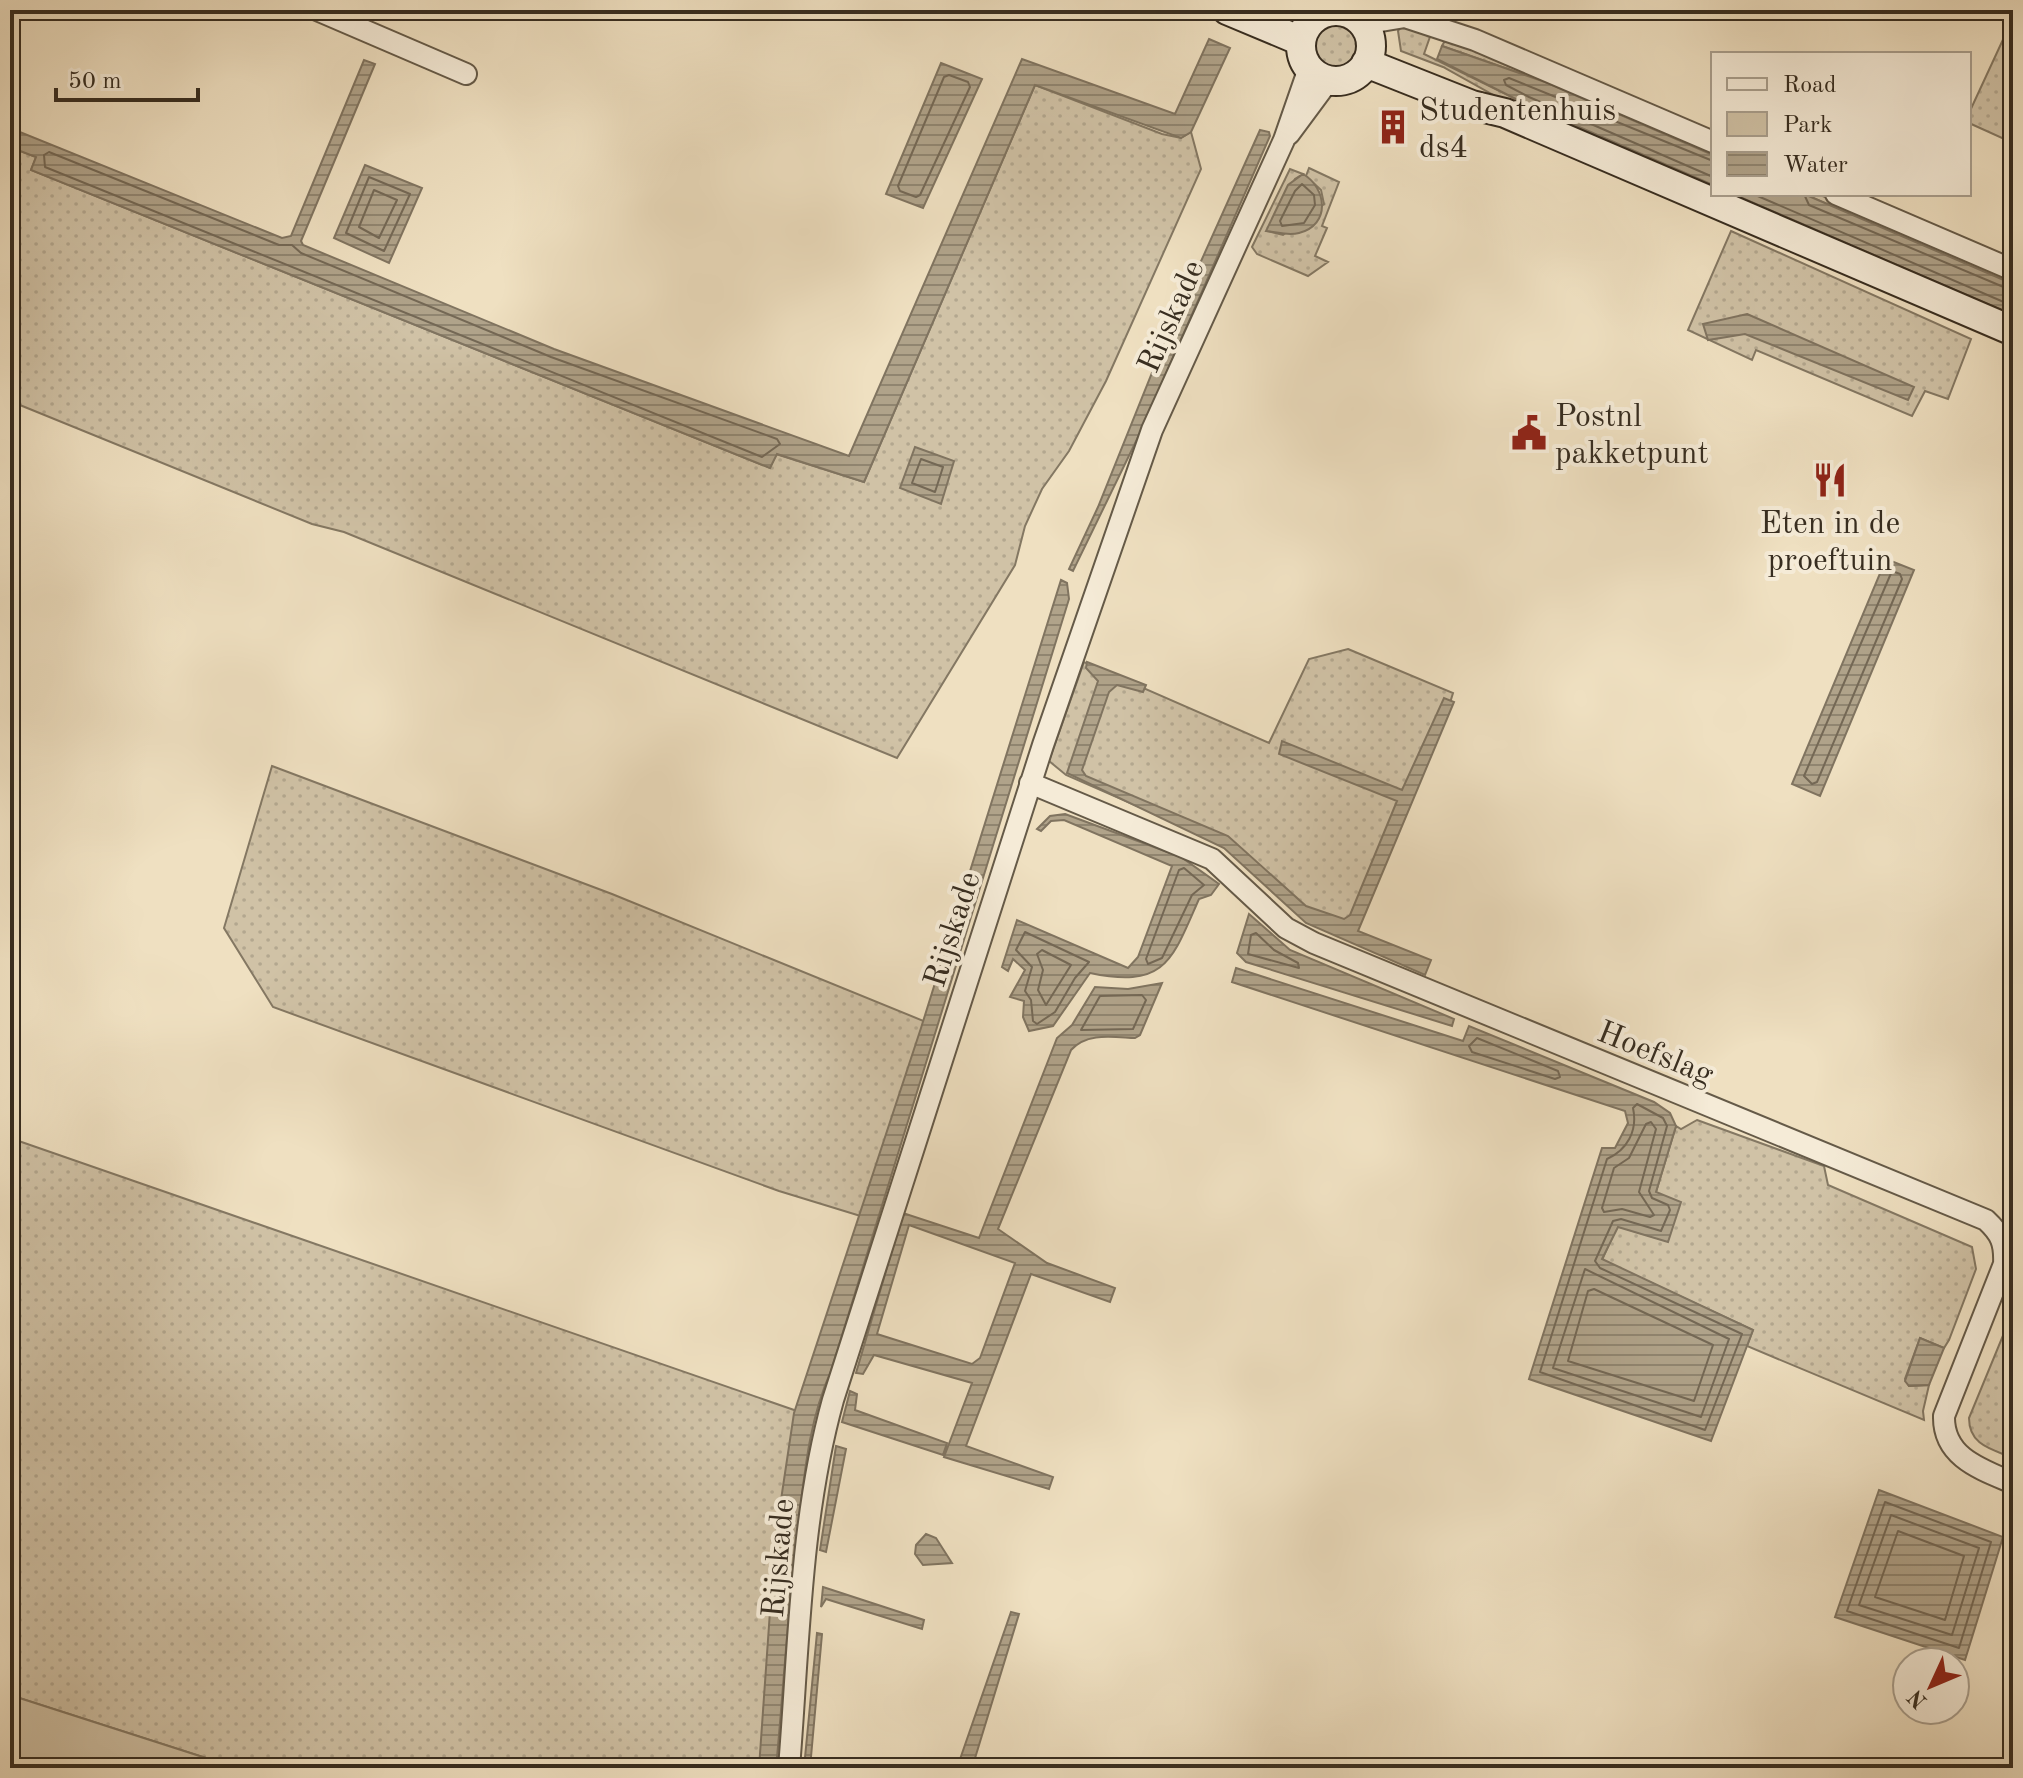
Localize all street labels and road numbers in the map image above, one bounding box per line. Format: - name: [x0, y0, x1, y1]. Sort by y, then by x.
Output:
- street label: Rijskade: [1134, 256, 1212, 378]
- street label: Rijskade: [920, 868, 988, 992]
- street label: Hoefslag: [1592, 1017, 1717, 1092]
- street label: Rijskade: [759, 1497, 801, 1619]

